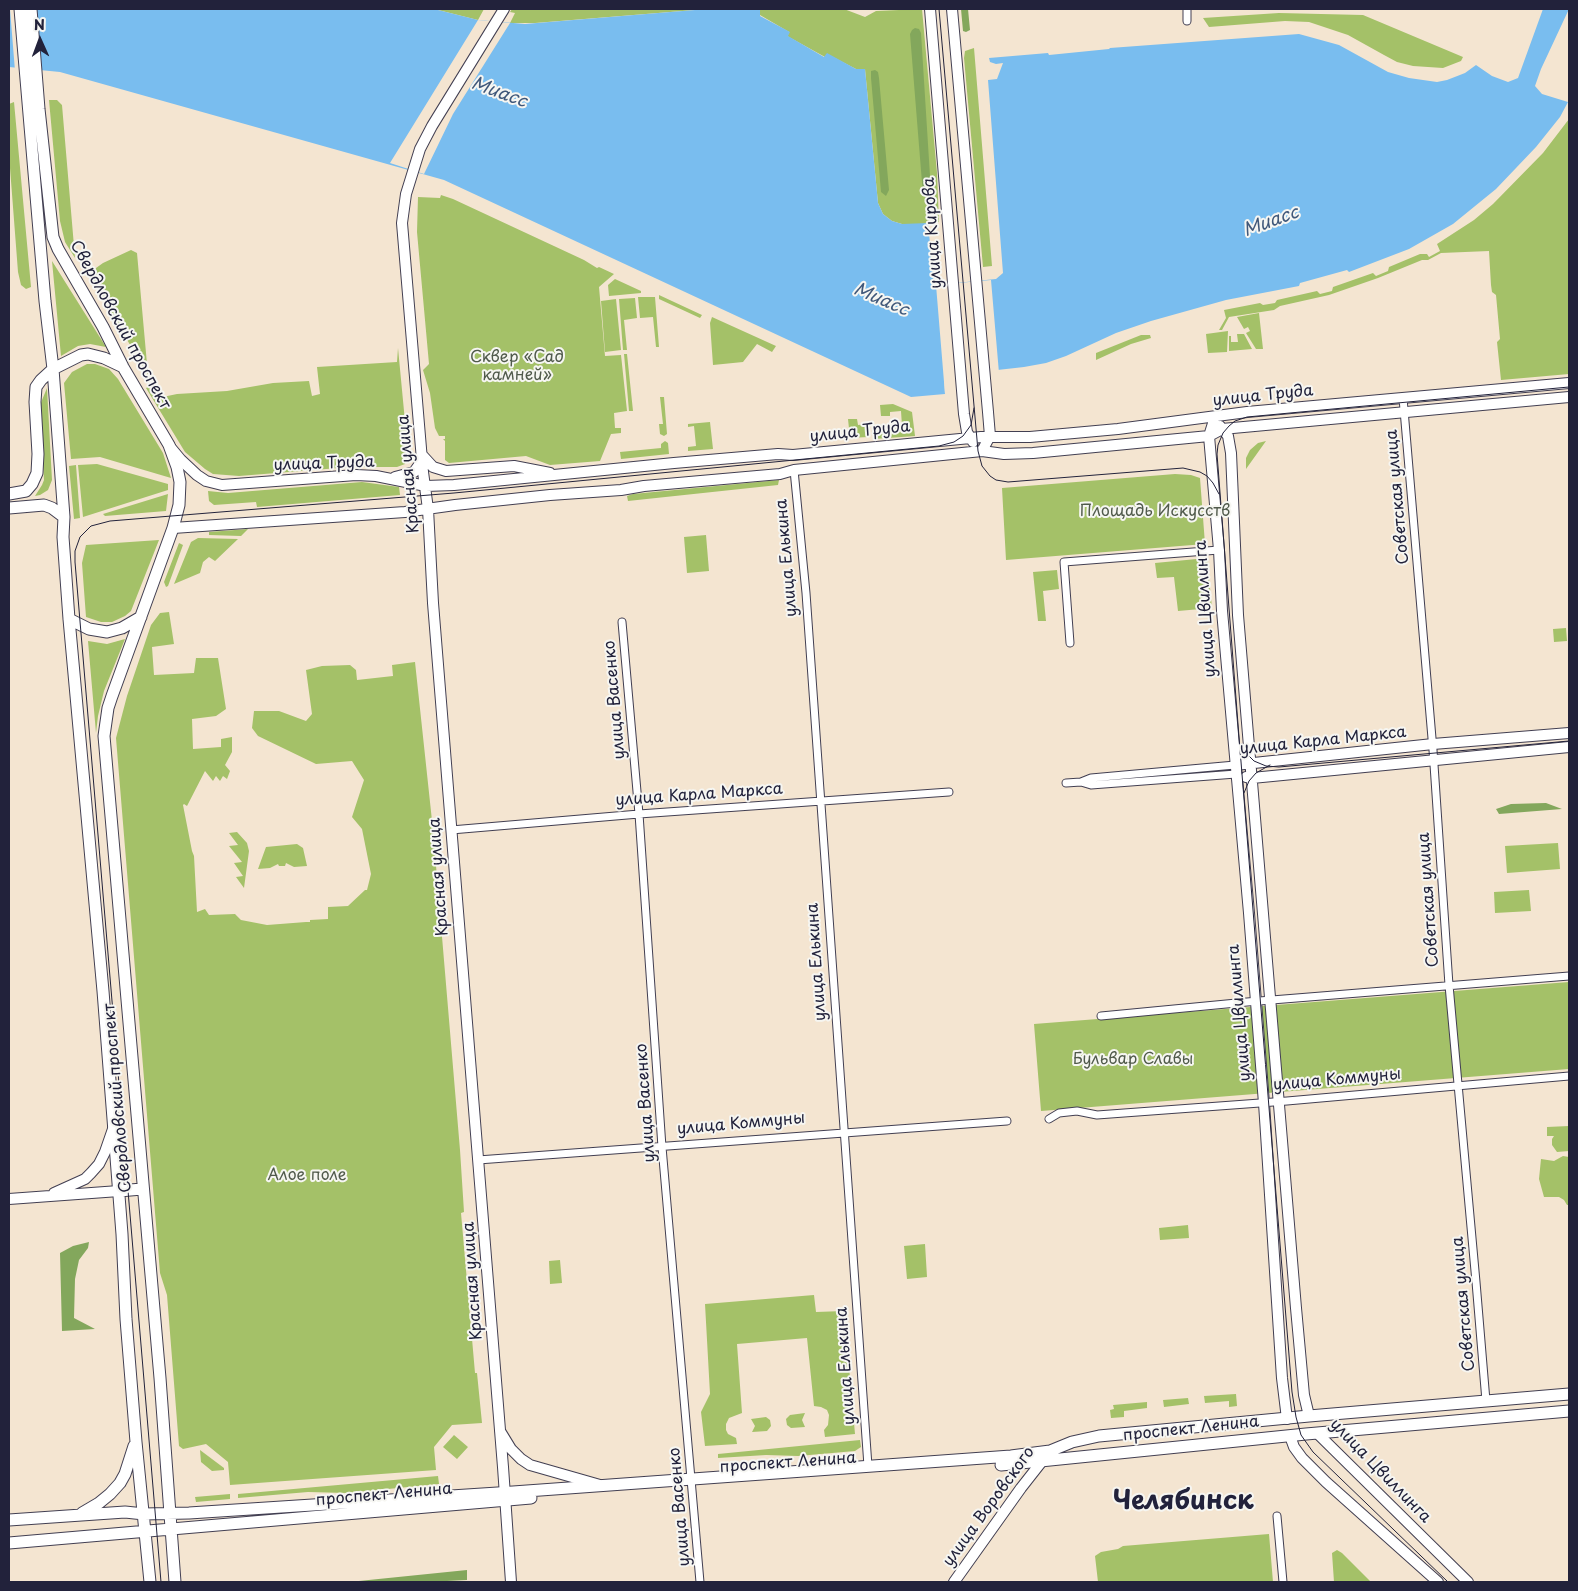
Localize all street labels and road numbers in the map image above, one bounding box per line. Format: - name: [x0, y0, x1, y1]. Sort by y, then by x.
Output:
- street label: улица Кирова: [920, 177, 946, 289]
- street label: Свердловский проспект: [66, 237, 174, 413]
- street label: улица Труда: [1212, 381, 1314, 411]
- street label: Красная улица: [394, 414, 424, 534]
- street label: улица Труда: [809, 417, 911, 447]
- street label: Советская улица: [1383, 429, 1413, 565]
- street label: улица Труда: [273, 453, 375, 475]
- street label: улица Елькина: [772, 498, 802, 618]
- street label: улица Цвиллинга: [1192, 540, 1220, 678]
- street label: улица Васенко: [600, 640, 630, 760]
- street label: улица Карла Маркса: [1239, 723, 1407, 759]
- street label: улица Карла Маркса: [615, 780, 783, 810]
- street label: Красная улица: [425, 817, 453, 937]
- street label: Советская улица: [1415, 832, 1443, 968]
- street label: улица Елькина: [803, 902, 831, 1022]
- street label: улица Цвиллинга: [1224, 944, 1256, 1082]
- street label: Свердловский проспект: [100, 1003, 136, 1193]
- street label: улица Васенко: [632, 1043, 660, 1163]
- street label: улица Коммуны: [1272, 1065, 1402, 1095]
- street label: улица Коммуны: [676, 1109, 806, 1139]
- street label: Красная улица: [459, 1221, 487, 1341]
- street label: Советская улица: [1449, 1236, 1479, 1372]
- street label: улица Елькина: [832, 1306, 860, 1426]
- street label: проспект Ленина: [1122, 1412, 1260, 1446]
- street label: улица Цвиллинга: [1325, 1415, 1435, 1527]
- street label: улица Воровского: [939, 1443, 1039, 1571]
- street label: улица Васенко: [665, 1447, 695, 1567]
- street label: проспект Ленина: [719, 1449, 857, 1477]
- street label: проспект Ленина: [315, 1479, 453, 1511]

